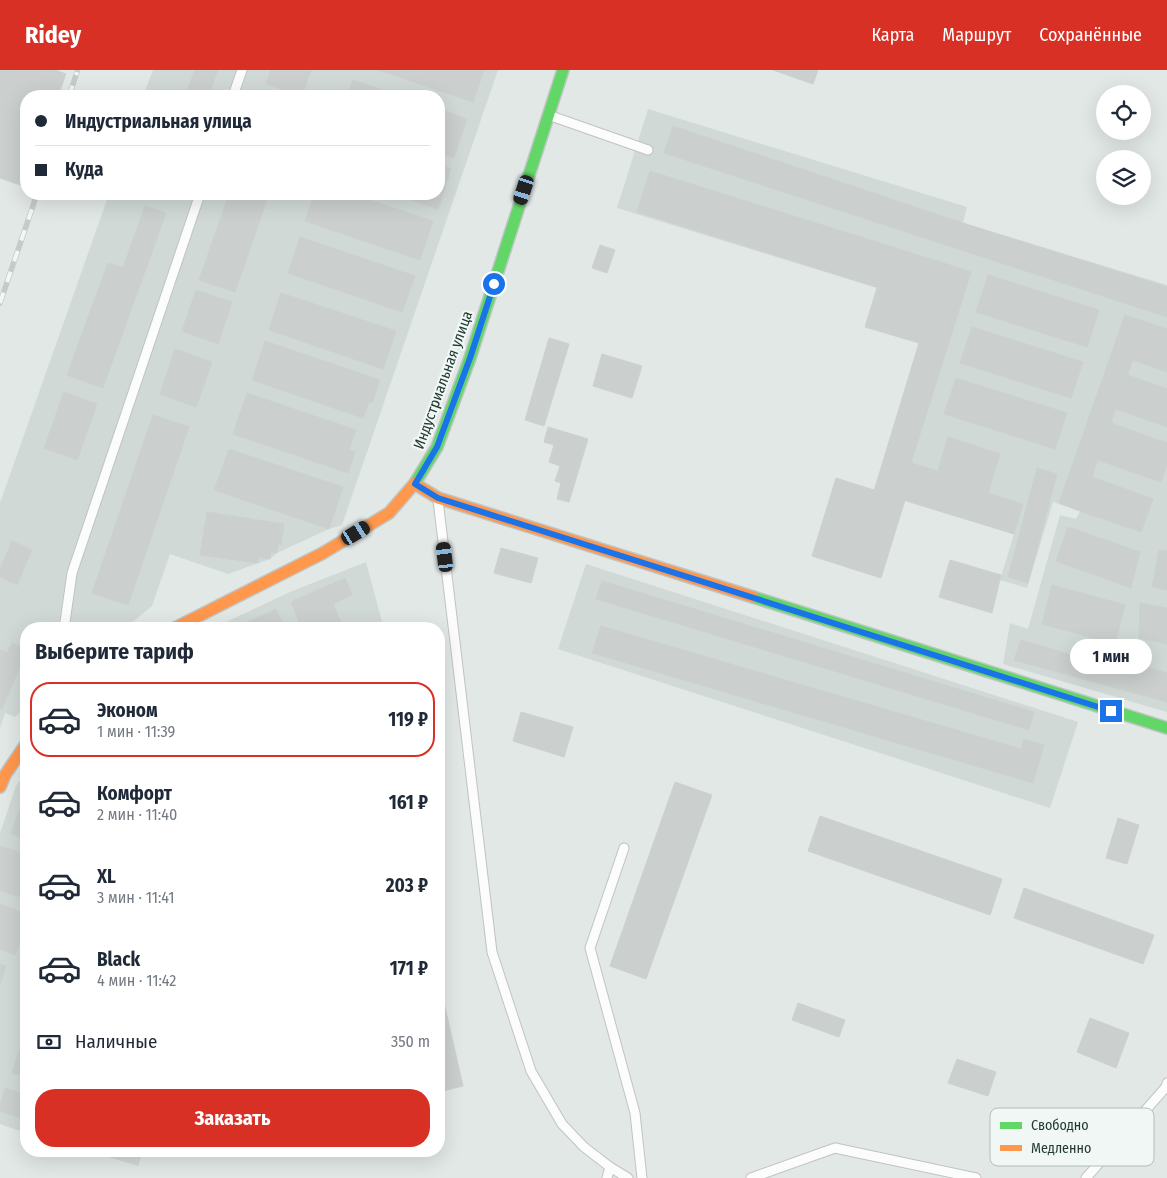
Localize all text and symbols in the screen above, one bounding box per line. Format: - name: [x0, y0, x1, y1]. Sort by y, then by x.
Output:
- text: Ridey: [25, 21, 81, 49]
- text: Карта: [871, 24, 914, 46]
- text: Маршрут: [942, 24, 1011, 46]
- text: Сохранённые: [1039, 24, 1142, 46]
- map controls: [1096, 85, 1151, 205]
- button: locate: [1096, 85, 1151, 140]
- text: Индустриальная улица: [65, 110, 252, 133]
- button: layers: [1096, 150, 1151, 205]
- text: Куда: [65, 158, 103, 181]
- car: [512, 173, 535, 207]
- route start: [483, 273, 505, 295]
- street label: Индустриальная улица: [410, 308, 476, 452]
- car: [339, 519, 372, 547]
- car: [435, 541, 454, 573]
- text: Выберите тариф: [35, 638, 194, 665]
- callout: 1 мин: [1070, 638, 1152, 674]
- text: 1 мин: [1093, 647, 1129, 666]
- icon: car: [37, 697, 82, 742]
- text: Эконом: [97, 699, 158, 722]
- route end: [1100, 700, 1122, 722]
- text: 119 ₽: [388, 708, 428, 731]
- text: 1 мин · 11:39: [97, 722, 175, 741]
- icon: car: [37, 780, 82, 825]
- text: Комфорт: [97, 782, 172, 805]
- text: 161 ₽: [389, 791, 428, 814]
- text: 2 мин · 11:40: [97, 805, 177, 824]
- icon: car: [37, 863, 82, 908]
- text: XL: [97, 865, 116, 888]
- text: 203 ₽: [386, 874, 428, 897]
- text: 3 мин · 11:41: [97, 888, 174, 907]
- icon: car: [37, 946, 82, 991]
- text: Black: [97, 948, 140, 971]
- text: 171 ₽: [390, 957, 428, 980]
- text: 4 мин · 11:42: [97, 971, 176, 990]
- icon: cash: [35, 1028, 63, 1056]
- text: Наличные: [75, 1030, 157, 1053]
- text: 350 m: [391, 1032, 430, 1051]
- button: Заказать: [35, 1089, 430, 1147]
- legend: [990, 1108, 1154, 1166]
- text: Свободно: [1031, 1117, 1089, 1134]
- text: Медленно: [1031, 1140, 1091, 1157]

